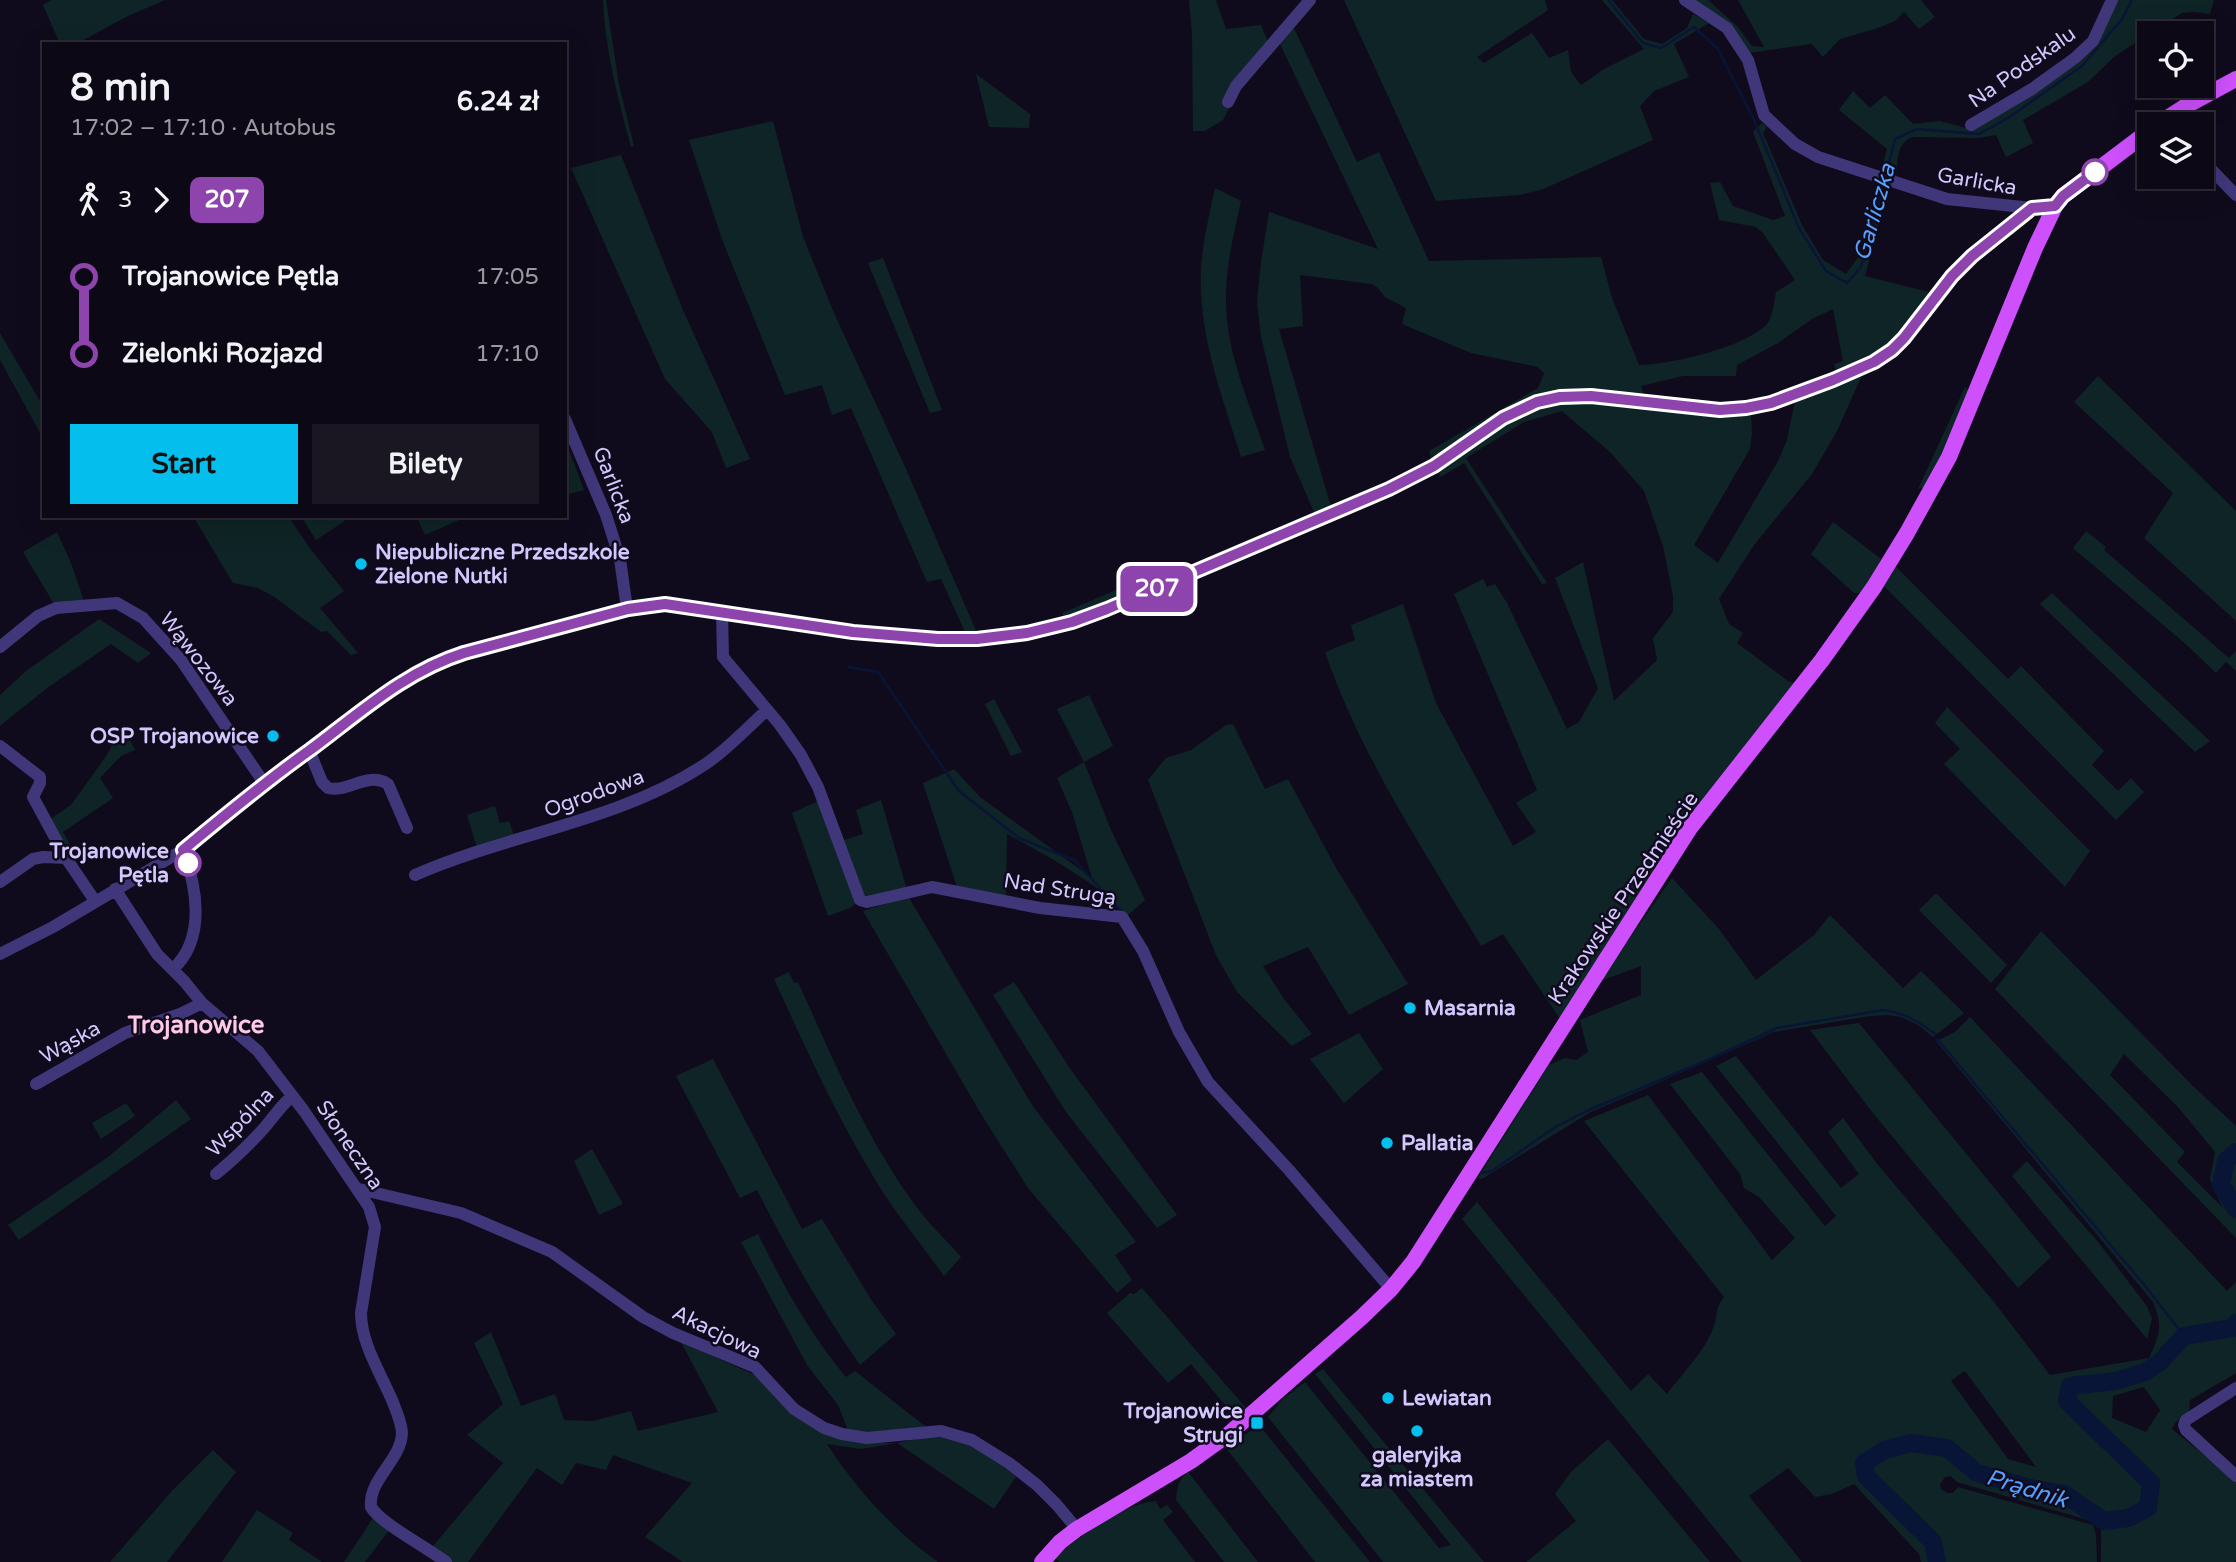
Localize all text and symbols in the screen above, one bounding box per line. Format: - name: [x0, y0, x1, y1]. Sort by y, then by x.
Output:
- street label: Na Podskalu: [1964, 21, 2081, 114]
- map controls: [2137, 21, 2214, 189]
- button: locate: [2137, 21, 2214, 98]
- text: 8 min: [70, 65, 171, 111]
- text: 6.24 zł: [457, 86, 539, 117]
- button: layers: [2137, 112, 2214, 189]
- text: 17:02 – 17:10 · Autobus: [70, 114, 336, 142]
- unlabelled marker: [2082, 159, 2108, 185]
- water label: Garliczka: [1848, 160, 1902, 264]
- street label: Garlicka: [1935, 162, 2019, 201]
- icon: walk: [70, 181, 108, 219]
- icon: forward: [142, 181, 180, 219]
- text: 207: [204, 185, 250, 214]
- text: 3: [118, 186, 132, 214]
- text: Trojanowice Pętla: [122, 261, 339, 292]
- text: 17:05: [475, 263, 539, 291]
- text: Zielonki Rozjazd: [122, 338, 323, 369]
- text: 17:10: [475, 340, 539, 368]
- button: Start: [70, 424, 298, 504]
- button: Bilety: [312, 424, 539, 504]
- street label: Garlicka: [587, 443, 640, 527]
- place label: Niepubliczne Przedszkole Zielone Nutki: [375, 540, 630, 589]
- marker: Niepubliczne Przedszkole Zielone Nutki: [353, 556, 369, 572]
- line badge: 207: [1117, 566, 1197, 612]
- text: 207: [1134, 574, 1180, 603]
- street label: Wąwozowa: [154, 607, 243, 711]
- place label: OSP Trojanowice: [90, 724, 259, 749]
- marker: OSP Trojanowice: [265, 728, 281, 744]
- street label: Ogrodowa: [541, 764, 648, 823]
- street label: Krakowskie Przedmieście: [1543, 787, 1704, 1009]
- place label: Trojanowice Pętla: [49, 839, 169, 888]
- marker: Trojanowice Pętla: [175, 850, 201, 876]
- street label: Nad Strugą: [1002, 868, 1118, 911]
- place label: Masarnia: [1424, 996, 1516, 1021]
- marker: Masarnia: [1402, 1000, 1418, 1016]
- district label: Trojanowice: [127, 1011, 265, 1040]
- street label: Wąska: [36, 1016, 105, 1069]
- street label: Wspólna: [201, 1083, 279, 1162]
- street label: Słoneczna: [311, 1096, 388, 1195]
- place label: Pallatia: [1401, 1131, 1473, 1156]
- marker: Pallatia: [1379, 1135, 1395, 1151]
- street label: Akacjowa: [668, 1300, 765, 1365]
- place label: Lewiatan: [1402, 1386, 1492, 1411]
- marker: Lewiatan: [1380, 1390, 1396, 1406]
- place label: Trojanowice Strugi: [1123, 1399, 1243, 1448]
- marker: Trojanowice Strugi: [1249, 1415, 1265, 1431]
- marker: galeryjka za miastem: [1409, 1423, 1425, 1439]
- place label: galeryjka za miastem: [1360, 1443, 1474, 1492]
- water label: Prądnik: [1983, 1463, 2072, 1515]

